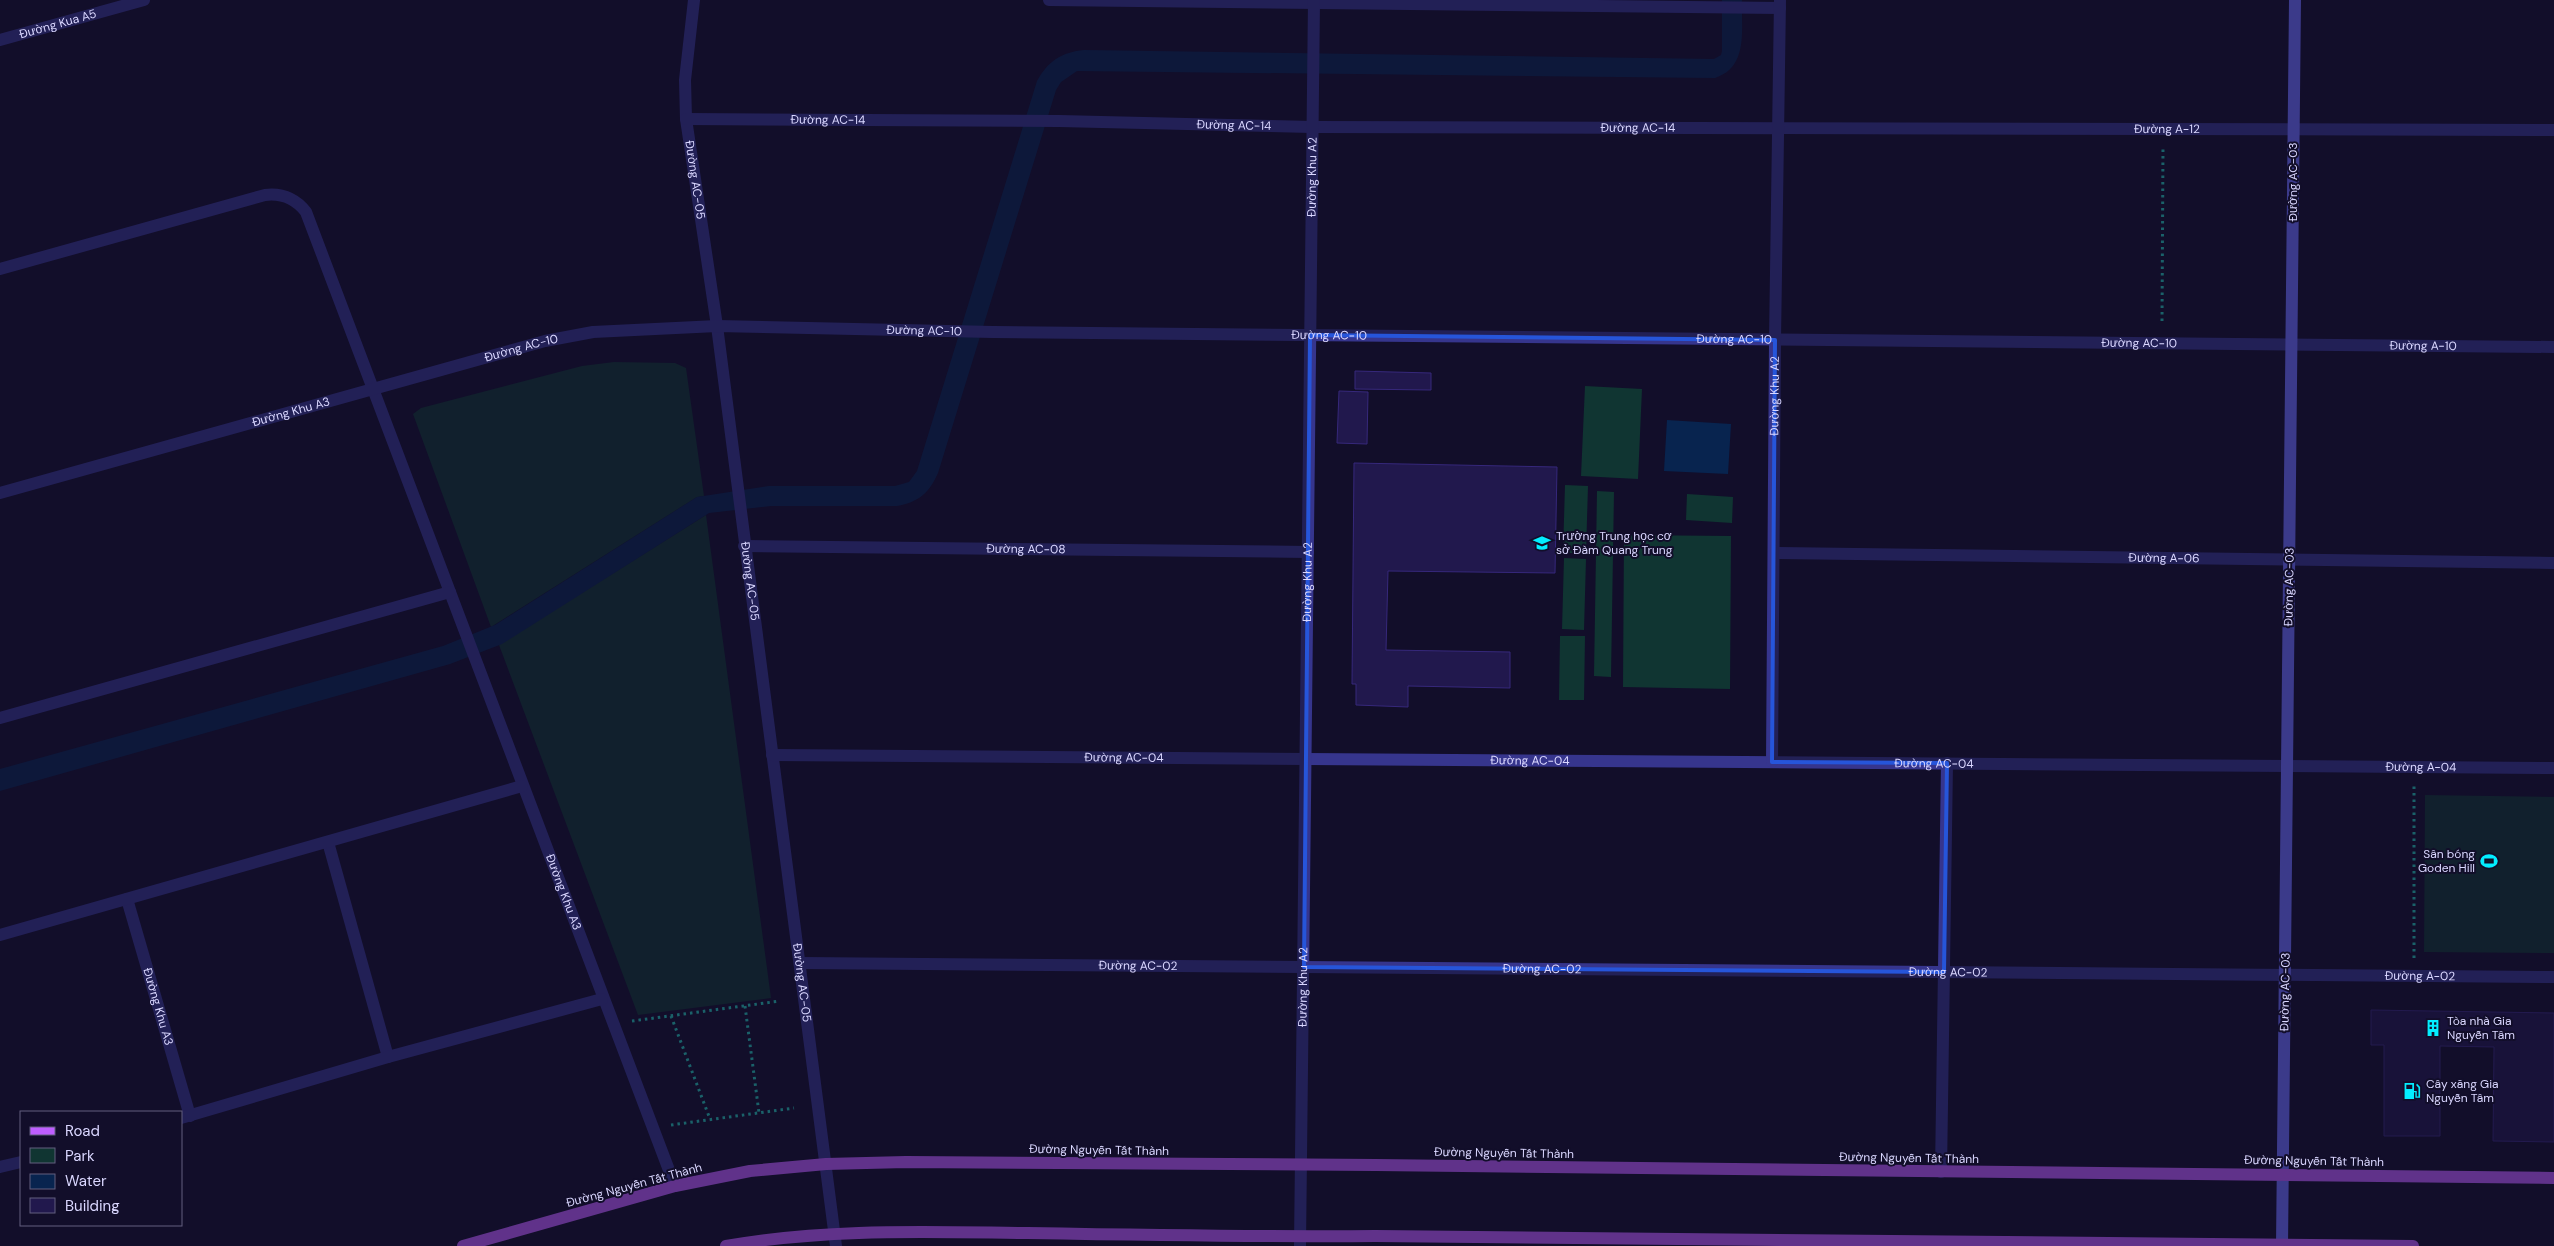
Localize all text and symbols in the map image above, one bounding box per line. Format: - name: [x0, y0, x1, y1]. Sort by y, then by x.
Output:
- street label: Đường Kua A5: [17, 6, 98, 42]
- street label: Đường AC-14: [791, 112, 865, 128]
- street label: Đường AC-14: [1196, 116, 1272, 134]
- street label: Đường AC-14: [1600, 120, 1675, 136]
- street label: Đường A-12: [2134, 121, 2200, 137]
- street label: Đường Khu A2: [1304, 137, 1320, 217]
- street label: Đường AC-05: [681, 139, 709, 220]
- street label: Đường AC-03: [2285, 142, 2301, 222]
- street label: Đường AC-10: [886, 322, 962, 339]
- street label: Đường AC-10: [1291, 327, 1367, 344]
- street label: Đường AC-10: [482, 331, 559, 366]
- street label: Đường AC-10: [1696, 331, 1772, 347]
- street label: Đường AC-10: [2101, 335, 2177, 351]
- street label: Đường A-10: [2389, 337, 2457, 354]
- street label: Đường Khu A2: [1766, 356, 1783, 436]
- street label: Đường Khu A3: [250, 393, 332, 430]
- place label: Trường Trung học cơ sở Đàm Quang Trung: [1556, 528, 1673, 558]
- school or university icon: Trường Trung học cơ sở Đàm Quang Trung: [1532, 533, 1552, 553]
- street label: Đường AC-05: [737, 541, 763, 621]
- street label: Đường AC-08: [986, 541, 1066, 557]
- street label: Đường Khu A2: [1299, 542, 1316, 622]
- street label: Đường AC-03: [2280, 547, 2298, 627]
- street label: Đường A-06: [2128, 550, 2200, 566]
- street label: Đường AC-04: [1084, 749, 1164, 766]
- street label: Đường AC-04: [1490, 752, 1570, 769]
- street label: Đường AC-04: [1894, 755, 1974, 772]
- street label: Đường A-04: [2385, 759, 2456, 775]
- place label: Sân bóng Goden Hill: [2418, 846, 2475, 876]
- sports icon: Sân bóng Goden Hill: [2479, 851, 2499, 871]
- street label: Đường Khu A3: [542, 852, 585, 932]
- street label: Đường AC-05: [789, 942, 815, 1023]
- street label: Đường Khu A2: [1294, 947, 1311, 1027]
- street label: Đường AC-03: [2276, 952, 2294, 1032]
- street label: Đường AC-02: [1098, 957, 1178, 974]
- street label: Đường AC-02: [1502, 961, 1582, 977]
- street label: Đường AC-02: [1908, 964, 1988, 980]
- street label: Đường Khu A3: [139, 966, 177, 1047]
- street label: Đường A-02: [2385, 968, 2455, 984]
- place label: Tòa nhà Gia Nguyễn Tâm: [2447, 1013, 2515, 1043]
- building icon: Tòa nhà Gia Nguyễn Tâm: [2423, 1018, 2443, 1038]
- place label: Cây xăng Gia Nguyễn Tâm: [2426, 1076, 2499, 1106]
- fuel station icon: Cây xăng Gia Nguyễn Tâm: [2402, 1081, 2422, 1101]
- legend: [20, 1111, 182, 1226]
- text: Road: [65, 1121, 100, 1141]
- street label: Đường Nguyễn Tất Thành: [1029, 1141, 1169, 1159]
- street label: Đường Nguyễn Tất Thành: [1434, 1144, 1574, 1162]
- text: Park: [65, 1146, 95, 1166]
- street label: Đường Nguyễn Tất Thành: [1839, 1149, 1979, 1167]
- street label: Đường Nguyễn Tất Thành: [2244, 1152, 2384, 1170]
- street label: Đường Nguyễn Tất Thành: [564, 1159, 704, 1211]
- text: Water: [65, 1171, 107, 1191]
- text: Building: [65, 1196, 120, 1216]

